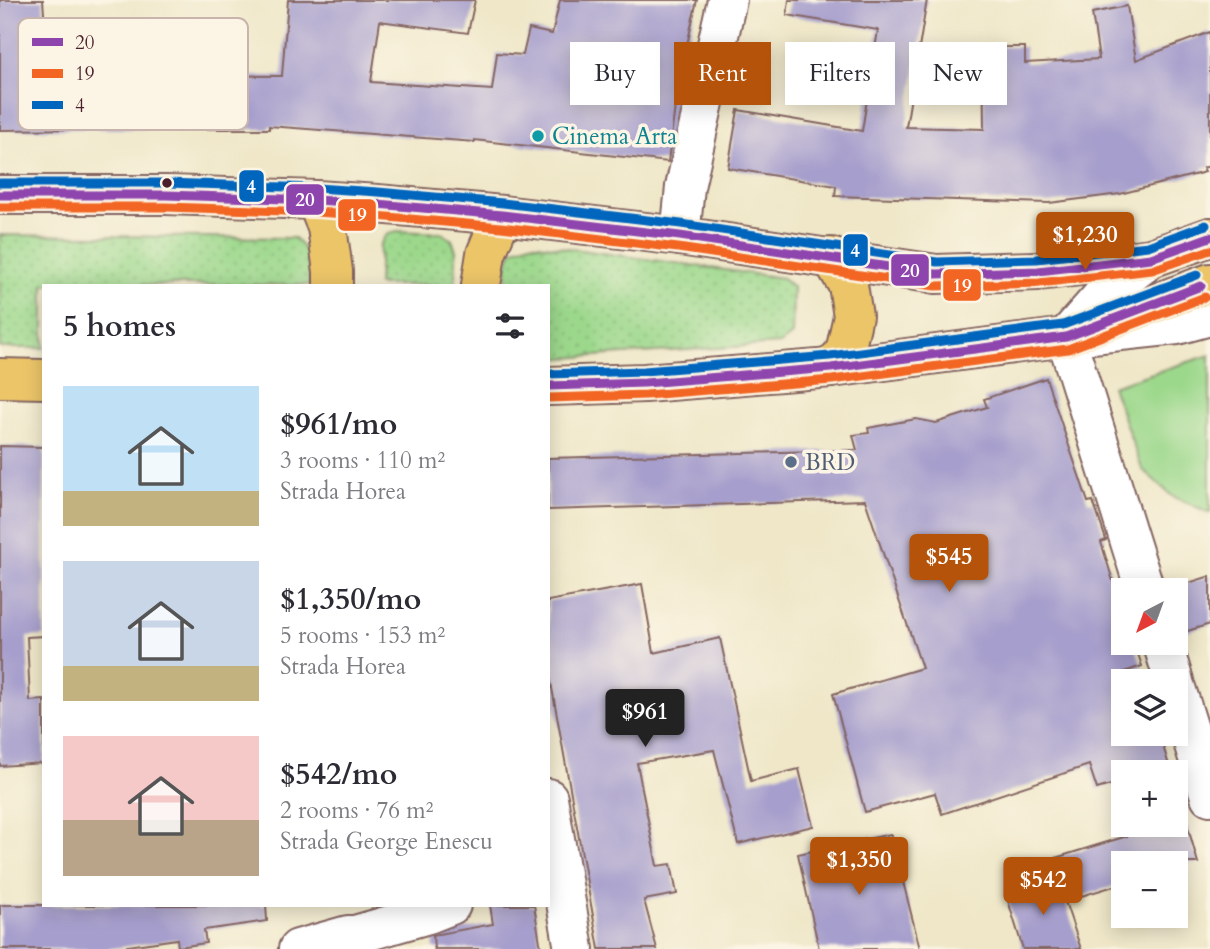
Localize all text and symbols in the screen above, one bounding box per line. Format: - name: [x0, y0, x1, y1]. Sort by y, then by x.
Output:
- legend: [18, 18, 248, 130]
- text: 20: [75, 30, 95, 56]
- chip: Buy: [570, 42, 660, 105]
- chip: Rent: [674, 42, 771, 105]
- chip: Filters: [785, 42, 895, 105]
- chip: New: [909, 42, 1007, 105]
- text: 19: [75, 61, 95, 87]
- text: 4: [75, 93, 85, 119]
- place label: Cinema Arta: [552, 121, 677, 152]
- marker: Cinema Arta: [530, 128, 546, 144]
- line badge: 4: [238, 169, 265, 203]
- text: 4: [246, 174, 256, 200]
- unlabelled marker: [160, 176, 174, 190]
- line badge: 20: [285, 183, 325, 216]
- text: 20: [295, 187, 315, 213]
- line badge: 19: [337, 198, 377, 232]
- text: 19: [347, 202, 367, 228]
- pin: $1,230: [1028, 212, 1142, 272]
- text: $1,230: [1052, 219, 1118, 250]
- line badge: 4: [842, 233, 869, 267]
- text: 4: [850, 238, 860, 264]
- line badge: 20: [890, 253, 930, 287]
- text: 20: [900, 258, 920, 284]
- line badge: 19: [942, 268, 982, 302]
- text: 19: [952, 273, 972, 299]
- text: 5 homes: [63, 306, 176, 347]
- icon: filters: [491, 307, 529, 345]
- text: $961/mo: [280, 404, 397, 445]
- icon: home: [119, 414, 203, 498]
- text: 3 rooms · 110 m²: [280, 445, 445, 476]
- place label: BRD: [805, 447, 855, 478]
- marker: BRD: [783, 454, 799, 470]
- text: Strada Horea: [280, 476, 406, 507]
- pin: $545: [908, 534, 990, 594]
- text: $545: [925, 541, 973, 572]
- north arrow: [1111, 578, 1188, 654]
- map controls: [1111, 578, 1188, 928]
- text: $1,350/mo: [280, 579, 421, 620]
- icon: home: [119, 589, 203, 673]
- text: 5 rooms · 153 m²: [280, 620, 445, 651]
- text: Strada Horea: [280, 651, 406, 682]
- button: layers: [1111, 669, 1188, 746]
- pin: $961: [604, 690, 686, 749]
- text: $961: [621, 696, 669, 727]
- text: $542/mo: [280, 754, 397, 795]
- button: +: [1111, 760, 1188, 837]
- icon: home: [119, 764, 203, 848]
- text: 2 rooms · 76 m²: [280, 795, 433, 826]
- text: Strada George Enescu: [280, 826, 493, 857]
- pin: $1,350: [802, 838, 916, 897]
- text: $1,350: [826, 844, 892, 875]
- button: −: [1111, 851, 1188, 928]
- pin: $542: [1002, 858, 1084, 917]
- text: $542: [1019, 864, 1067, 895]

